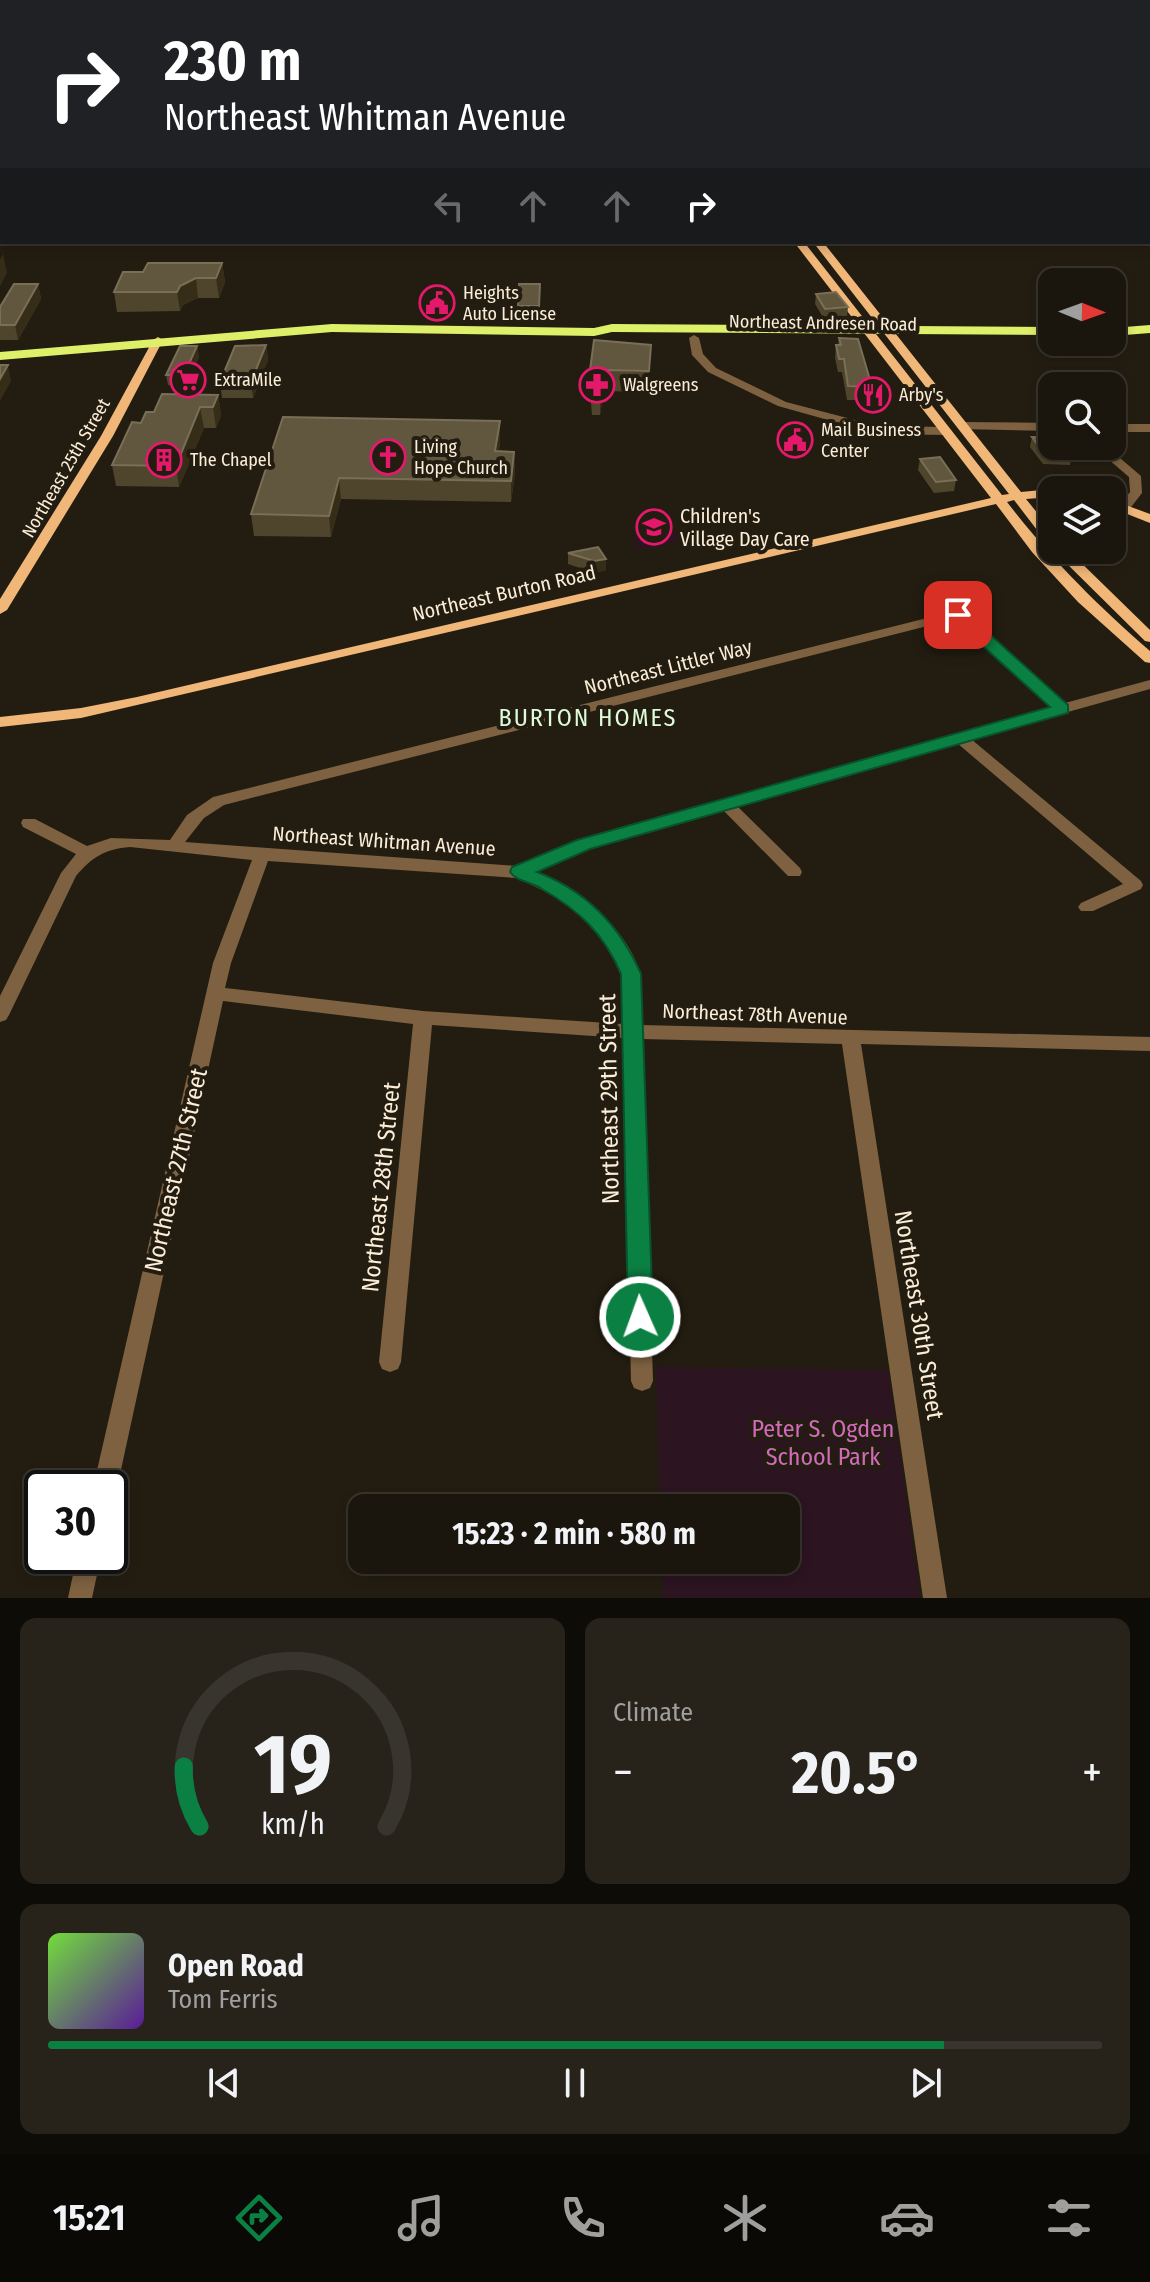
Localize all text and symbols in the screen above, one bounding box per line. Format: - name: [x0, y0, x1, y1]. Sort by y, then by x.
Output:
- text: 230 m: [164, 28, 301, 95]
- icon: right: [32, 32, 136, 136]
- text: Northeast Whitman Avenue: [164, 96, 566, 140]
- icon: left: [427, 184, 471, 228]
- icon: ahead: [511, 184, 555, 228]
- icon: ahead: [595, 184, 639, 228]
- icon: right: [679, 184, 723, 228]
- north arrow: [1038, 268, 1126, 356]
- map controls: [1038, 268, 1126, 564]
- place label: Heights Auto License: [463, 282, 556, 325]
- public building icon: Heights Auto License: [418, 284, 456, 322]
- street label: Northeast Andresen Road: [729, 310, 917, 336]
- supermarket icon: ExtraMile: [169, 361, 207, 399]
- pharmacy icon: Walgreens: [578, 366, 616, 404]
- place label: ExtraMile: [214, 369, 282, 391]
- button: search: [1038, 372, 1126, 460]
- place label: Walgreens: [623, 374, 699, 396]
- restaurant icon: Arby's: [854, 376, 892, 414]
- place label: Arby's: [899, 384, 944, 406]
- street label: Northeast 25th Street: [17, 394, 115, 542]
- place label: Mail Business Center: [821, 419, 922, 462]
- public building icon: Mail Business Center: [776, 421, 814, 459]
- place label: Living Hope Church: [414, 436, 508, 479]
- church icon: Living Hope Church: [369, 438, 407, 476]
- building icon: The Chapel: [145, 441, 183, 479]
- place label: The Chapel: [190, 449, 272, 471]
- button: layers: [1038, 476, 1126, 564]
- place label: Children's Village Day Care: [680, 504, 810, 551]
- school or university icon: Children's Village Day Care: [635, 508, 673, 546]
- street label: Northeast Burton Road: [410, 560, 598, 626]
- pin: [924, 581, 992, 649]
- icon: arrive: [936, 593, 980, 637]
- street label: Northeast Littler Way: [582, 635, 755, 699]
- district label: BURTON HOMES: [499, 704, 677, 732]
- street label: Northeast Whitman Avenue: [272, 821, 496, 861]
- street label: Northeast 29th Street: [593, 993, 625, 1204]
- street label: Northeast 78th Avenue: [662, 999, 848, 1029]
- street label: Northeast 27th Street: [139, 1065, 213, 1275]
- street label: Northeast 28th Street: [356, 1081, 406, 1293]
- street label: Northeast 30th Street: [889, 1208, 949, 1422]
- position arrow: [598, 1275, 682, 1359]
- park label: Peter S. Ogden School Park: [751, 1415, 895, 1471]
- speed limit sign: 30: [24, 1470, 128, 1574]
- text: 15:23 · 2 min · 580 m: [452, 1516, 696, 1552]
- text: Climate: [613, 1697, 693, 1728]
- text: 19: [253, 1715, 332, 1815]
- text: 20.5°: [792, 1737, 923, 1809]
- text: −: [613, 1746, 633, 1799]
- text: +: [1082, 1746, 1102, 1799]
- text: km/h: [261, 1807, 324, 1842]
- text: Open Road: [168, 1948, 304, 1984]
- text: Tom Ferris: [168, 1984, 278, 2015]
- icon: previous: [202, 2061, 246, 2105]
- icon: pause: [553, 2061, 597, 2105]
- icon: next: [904, 2061, 948, 2105]
- icon: directions: [231, 2190, 287, 2246]
- icon: music: [393, 2190, 449, 2246]
- icon: phone: [555, 2190, 611, 2246]
- icon: climate: [717, 2190, 773, 2246]
- icon: car: [879, 2190, 935, 2246]
- icon: filters: [1041, 2190, 1097, 2246]
- text: 15:21: [53, 2196, 125, 2240]

